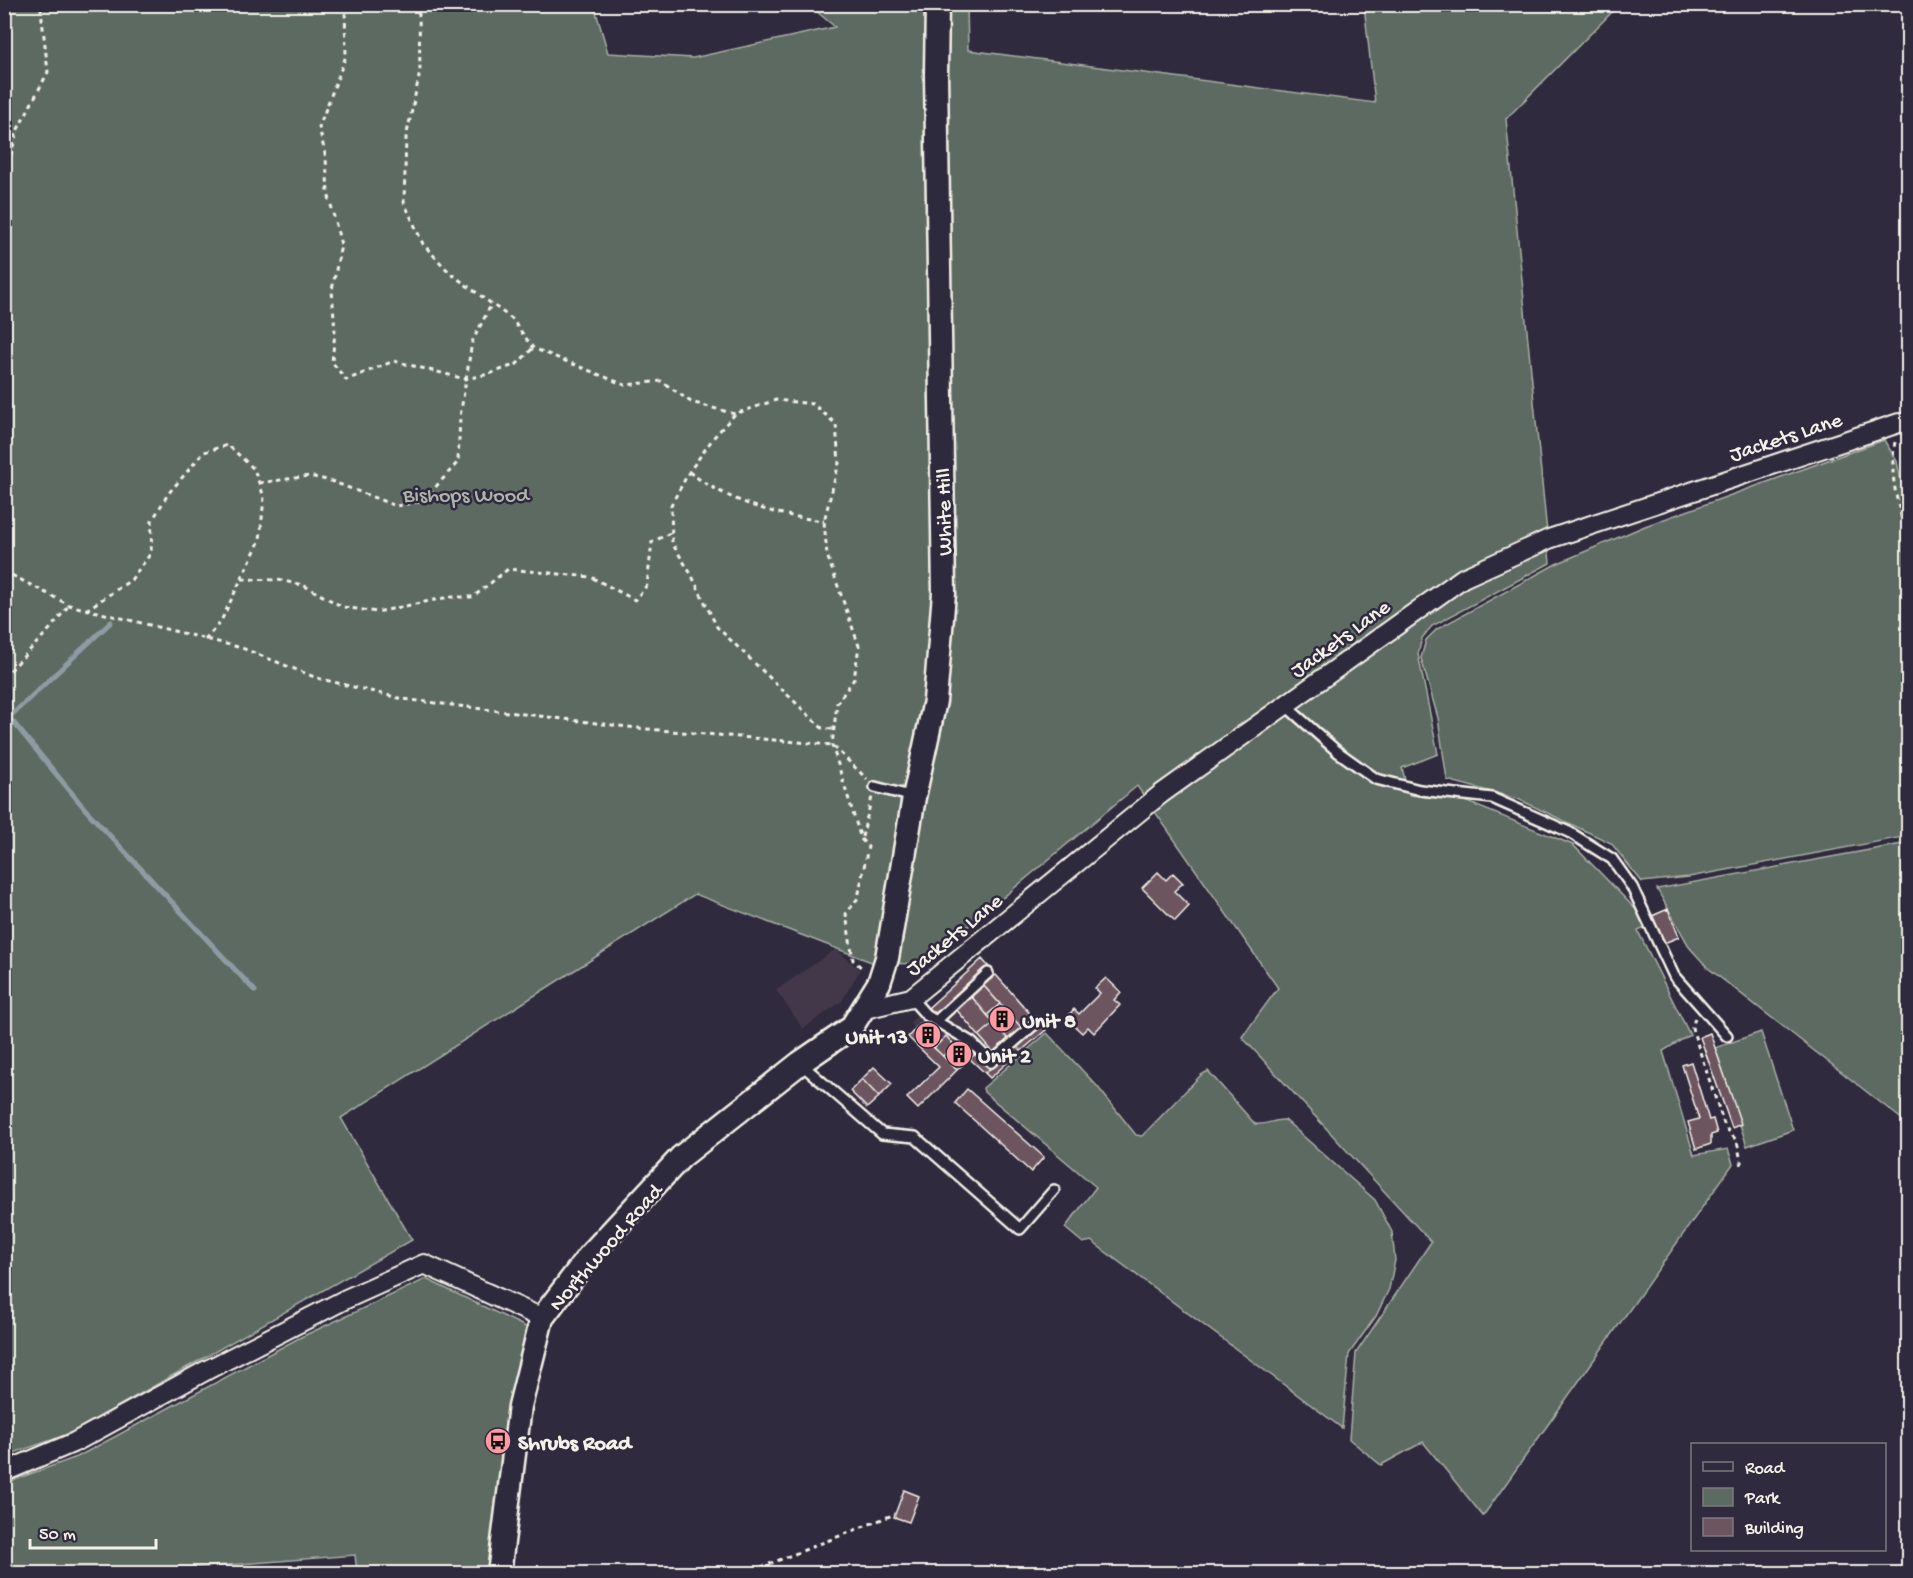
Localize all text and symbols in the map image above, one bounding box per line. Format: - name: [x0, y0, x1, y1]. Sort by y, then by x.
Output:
- street label: Jackets Lane: [1727, 408, 1846, 469]
- street label: White Hill: [932, 468, 960, 556]
- park label: Bishops Wood: [402, 484, 531, 510]
- street label: Jackets Lane: [1286, 595, 1397, 685]
- street label: Jackets Lane: [902, 889, 1010, 983]
- building icon: Unit 8: [987, 1004, 1017, 1034]
- place label: Unit 8: [1022, 1010, 1076, 1036]
- building icon: Unit 13: [913, 1020, 943, 1050]
- place label: Unit 13: [846, 1026, 908, 1052]
- building icon: Unit 2: [944, 1039, 974, 1069]
- place label: Unit 2: [978, 1045, 1031, 1071]
- street label: Northwood Road: [545, 1178, 671, 1318]
- bus stop icon: Shrubs Road: [483, 1426, 513, 1456]
- place label: Shrubs Road: [518, 1432, 633, 1458]
- legend: [1691, 1443, 1886, 1551]
- text: Road: [1745, 1459, 1786, 1480]
- text: Park: [1744, 1489, 1781, 1510]
- scale bar: [30, 1512, 156, 1550]
- text: Building: [1744, 1519, 1804, 1540]
- text: 50 m: [39, 1525, 76, 1546]

